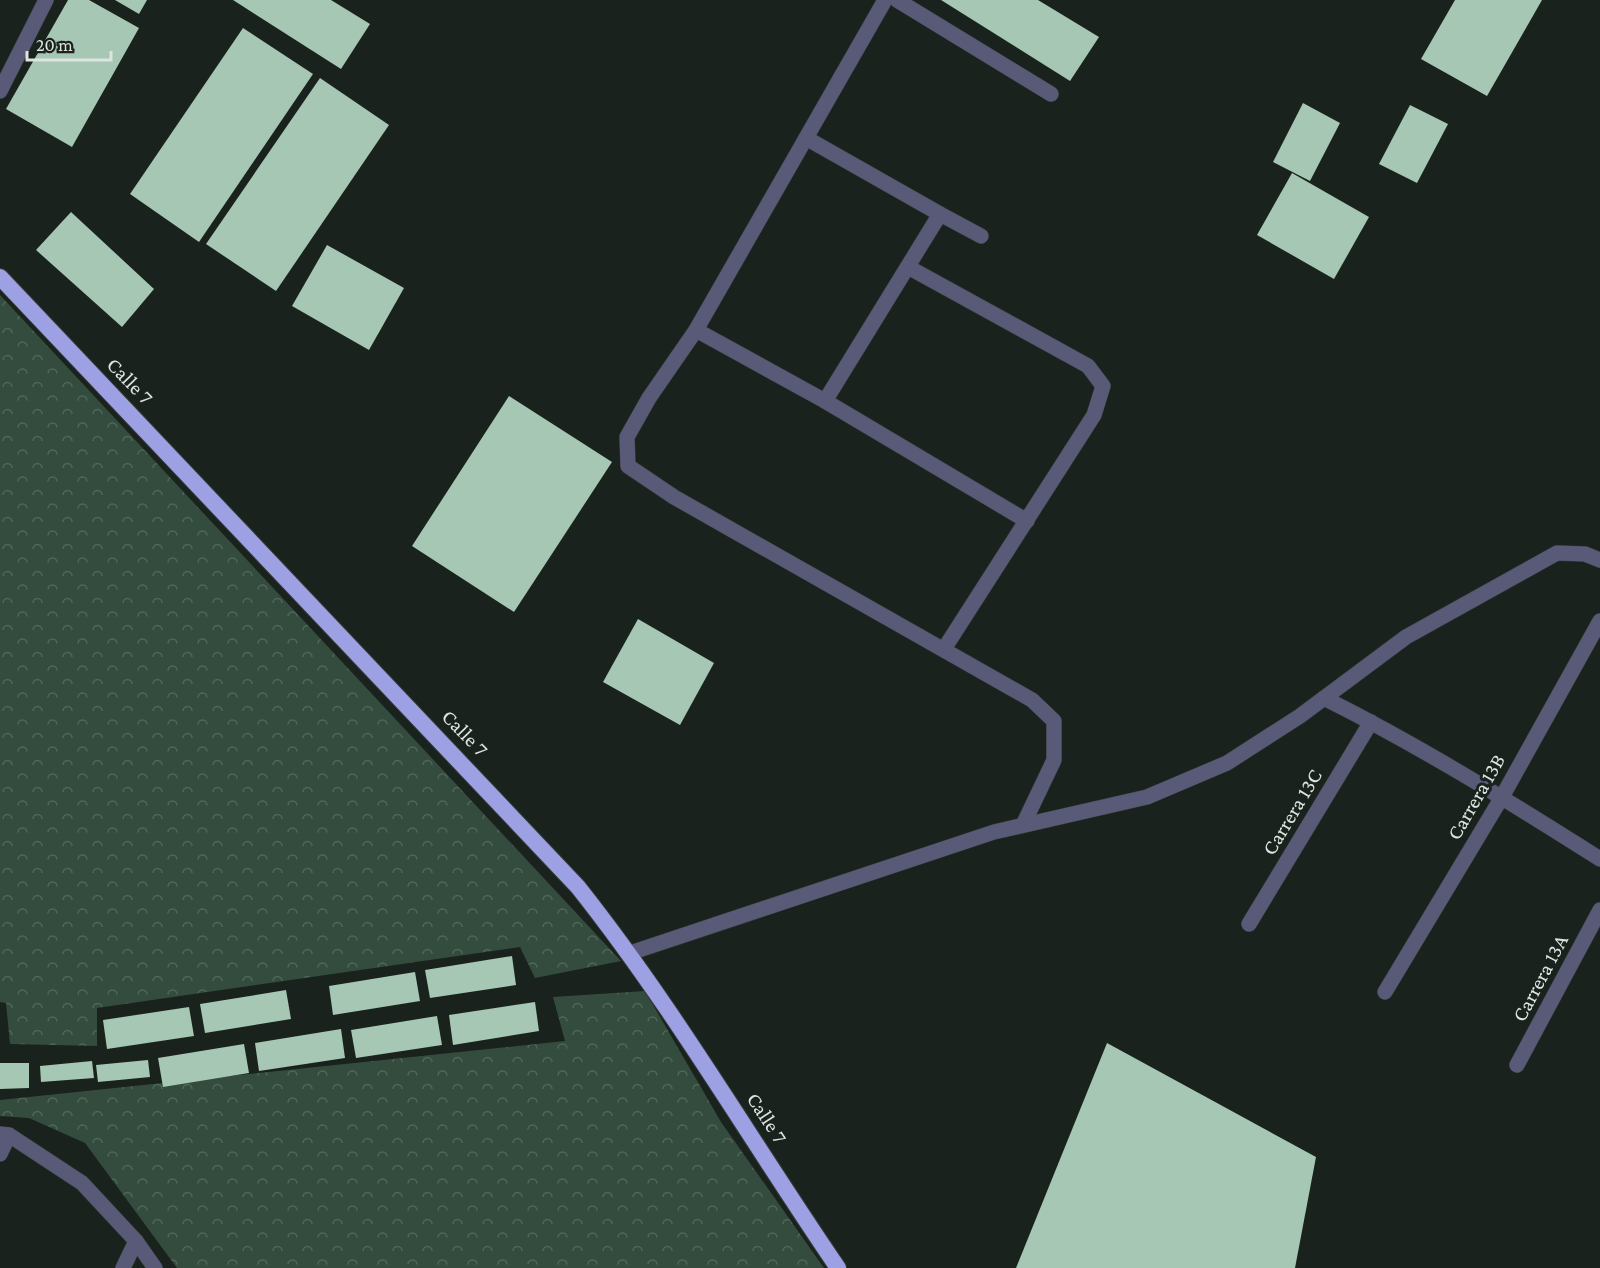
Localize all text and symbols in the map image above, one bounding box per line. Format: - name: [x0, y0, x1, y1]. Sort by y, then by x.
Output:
- scale bar: [27, 24, 111, 62]
- text: 20 m: [36, 35, 73, 55]
- street label: Calle 7: [102, 353, 158, 410]
- street label: Calle 7: [437, 705, 493, 762]
- street label: Carrera 13B: [1442, 750, 1510, 844]
- street label: Carrera 13C: [1257, 765, 1327, 859]
- street label: Carrera 13A: [1507, 930, 1573, 1026]
- street label: Calle 7: [742, 1088, 792, 1148]

